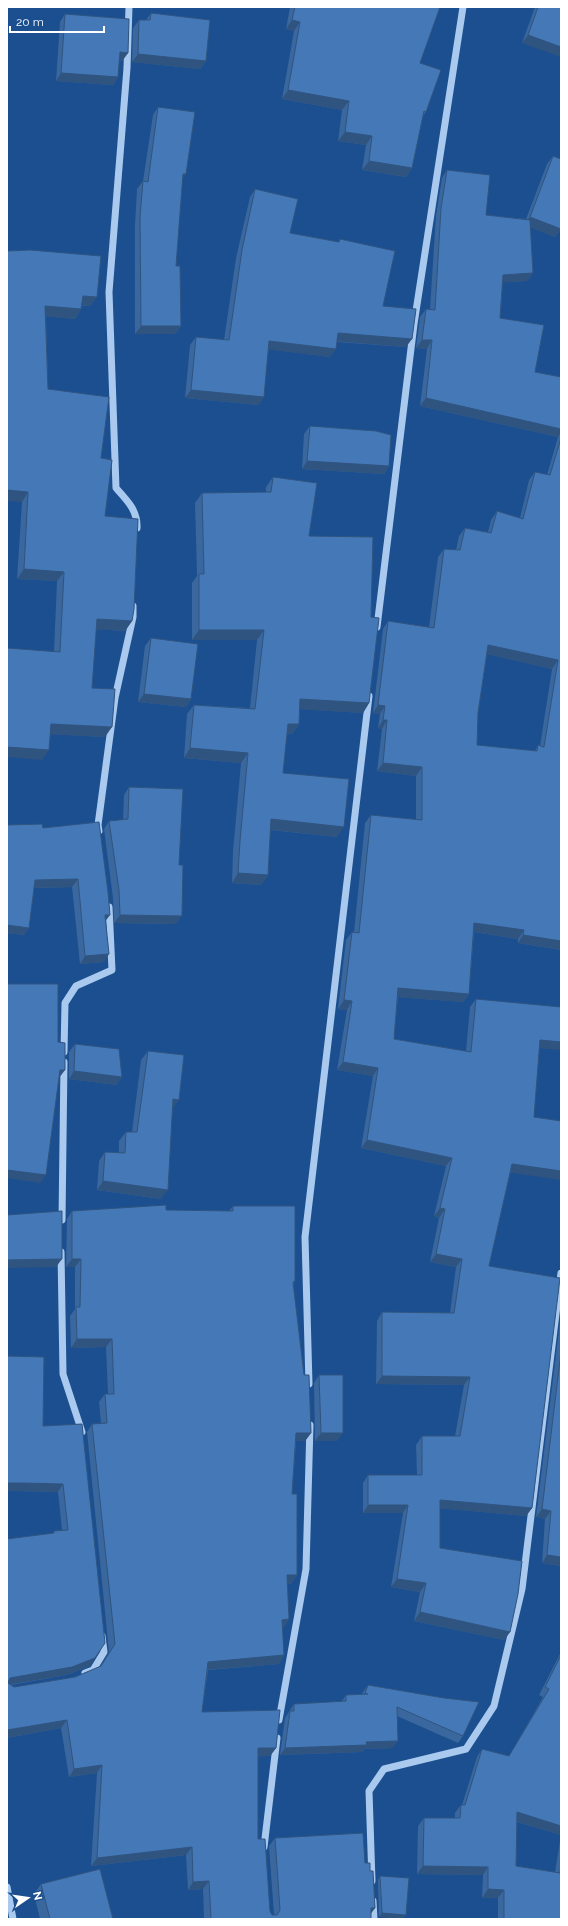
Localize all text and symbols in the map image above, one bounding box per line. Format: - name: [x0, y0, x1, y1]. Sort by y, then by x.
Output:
- scale bar: [10, 8, 104, 34]
- text: 20 m: [16, 15, 44, 29]
- north arrow: [8, 1878, 48, 1918]
- text: N: [30, 1890, 45, 1901]

